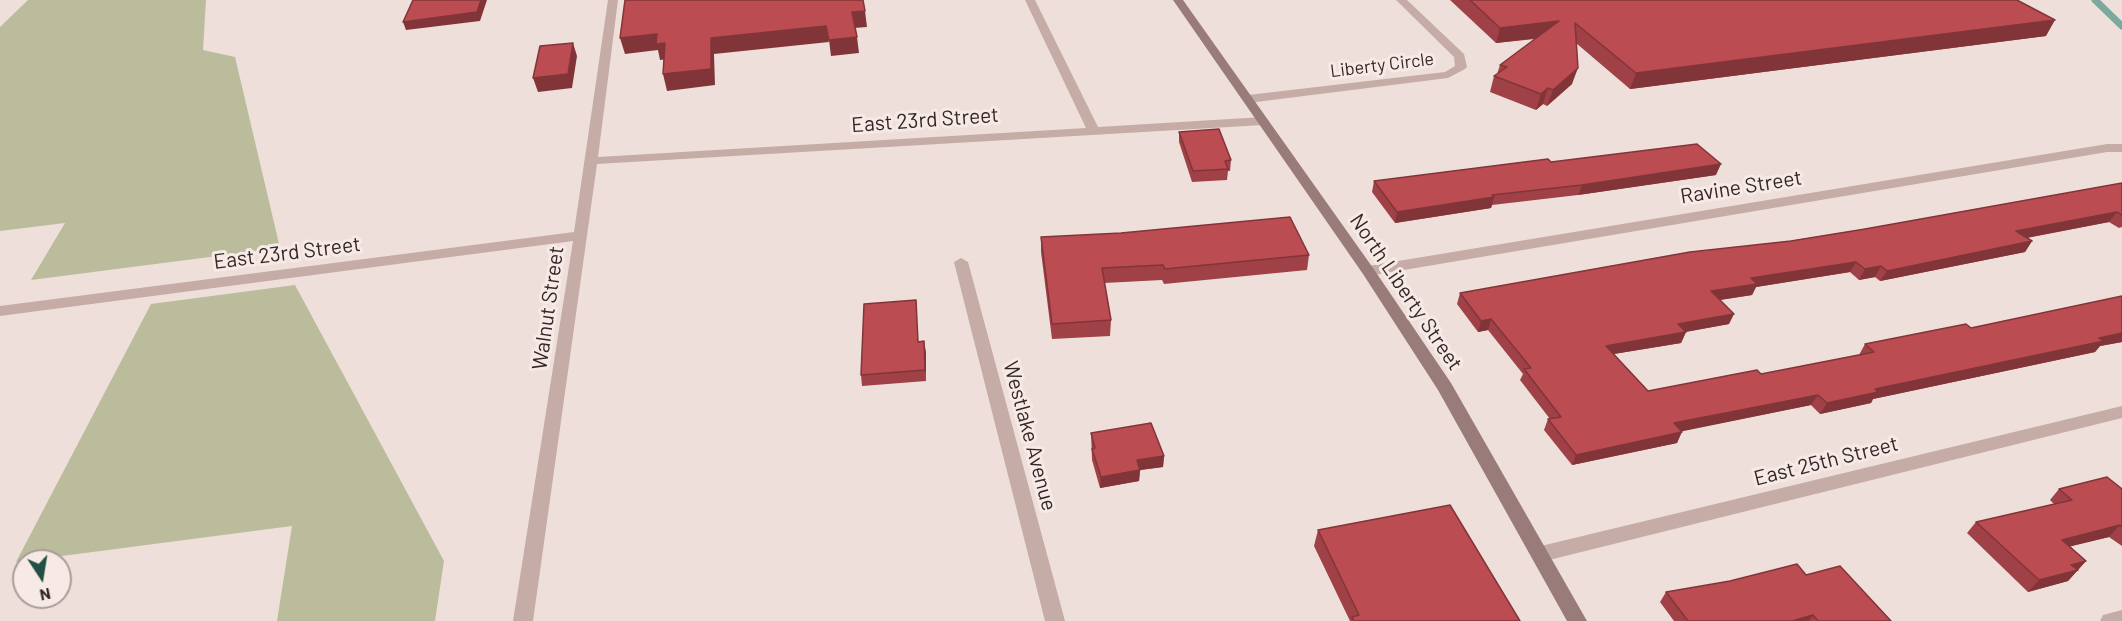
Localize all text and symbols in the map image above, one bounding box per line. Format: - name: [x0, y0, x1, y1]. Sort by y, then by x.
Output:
- street label: Liberty Circle: [1329, 48, 1435, 82]
- street label: East 23rd Street: [850, 102, 1000, 138]
- street label: Ravine Street: [1678, 165, 1804, 209]
- street label: North Liberty Street: [1344, 209, 1468, 375]
- street label: East 23rd Street: [212, 231, 362, 275]
- street label: Walnut Street: [527, 244, 569, 372]
- street label: Westlake Avenue: [998, 358, 1062, 514]
- street label: East 25th Street: [1751, 431, 1901, 491]
- north arrow: [12, 549, 72, 609]
- text: N: [38, 585, 53, 606]

